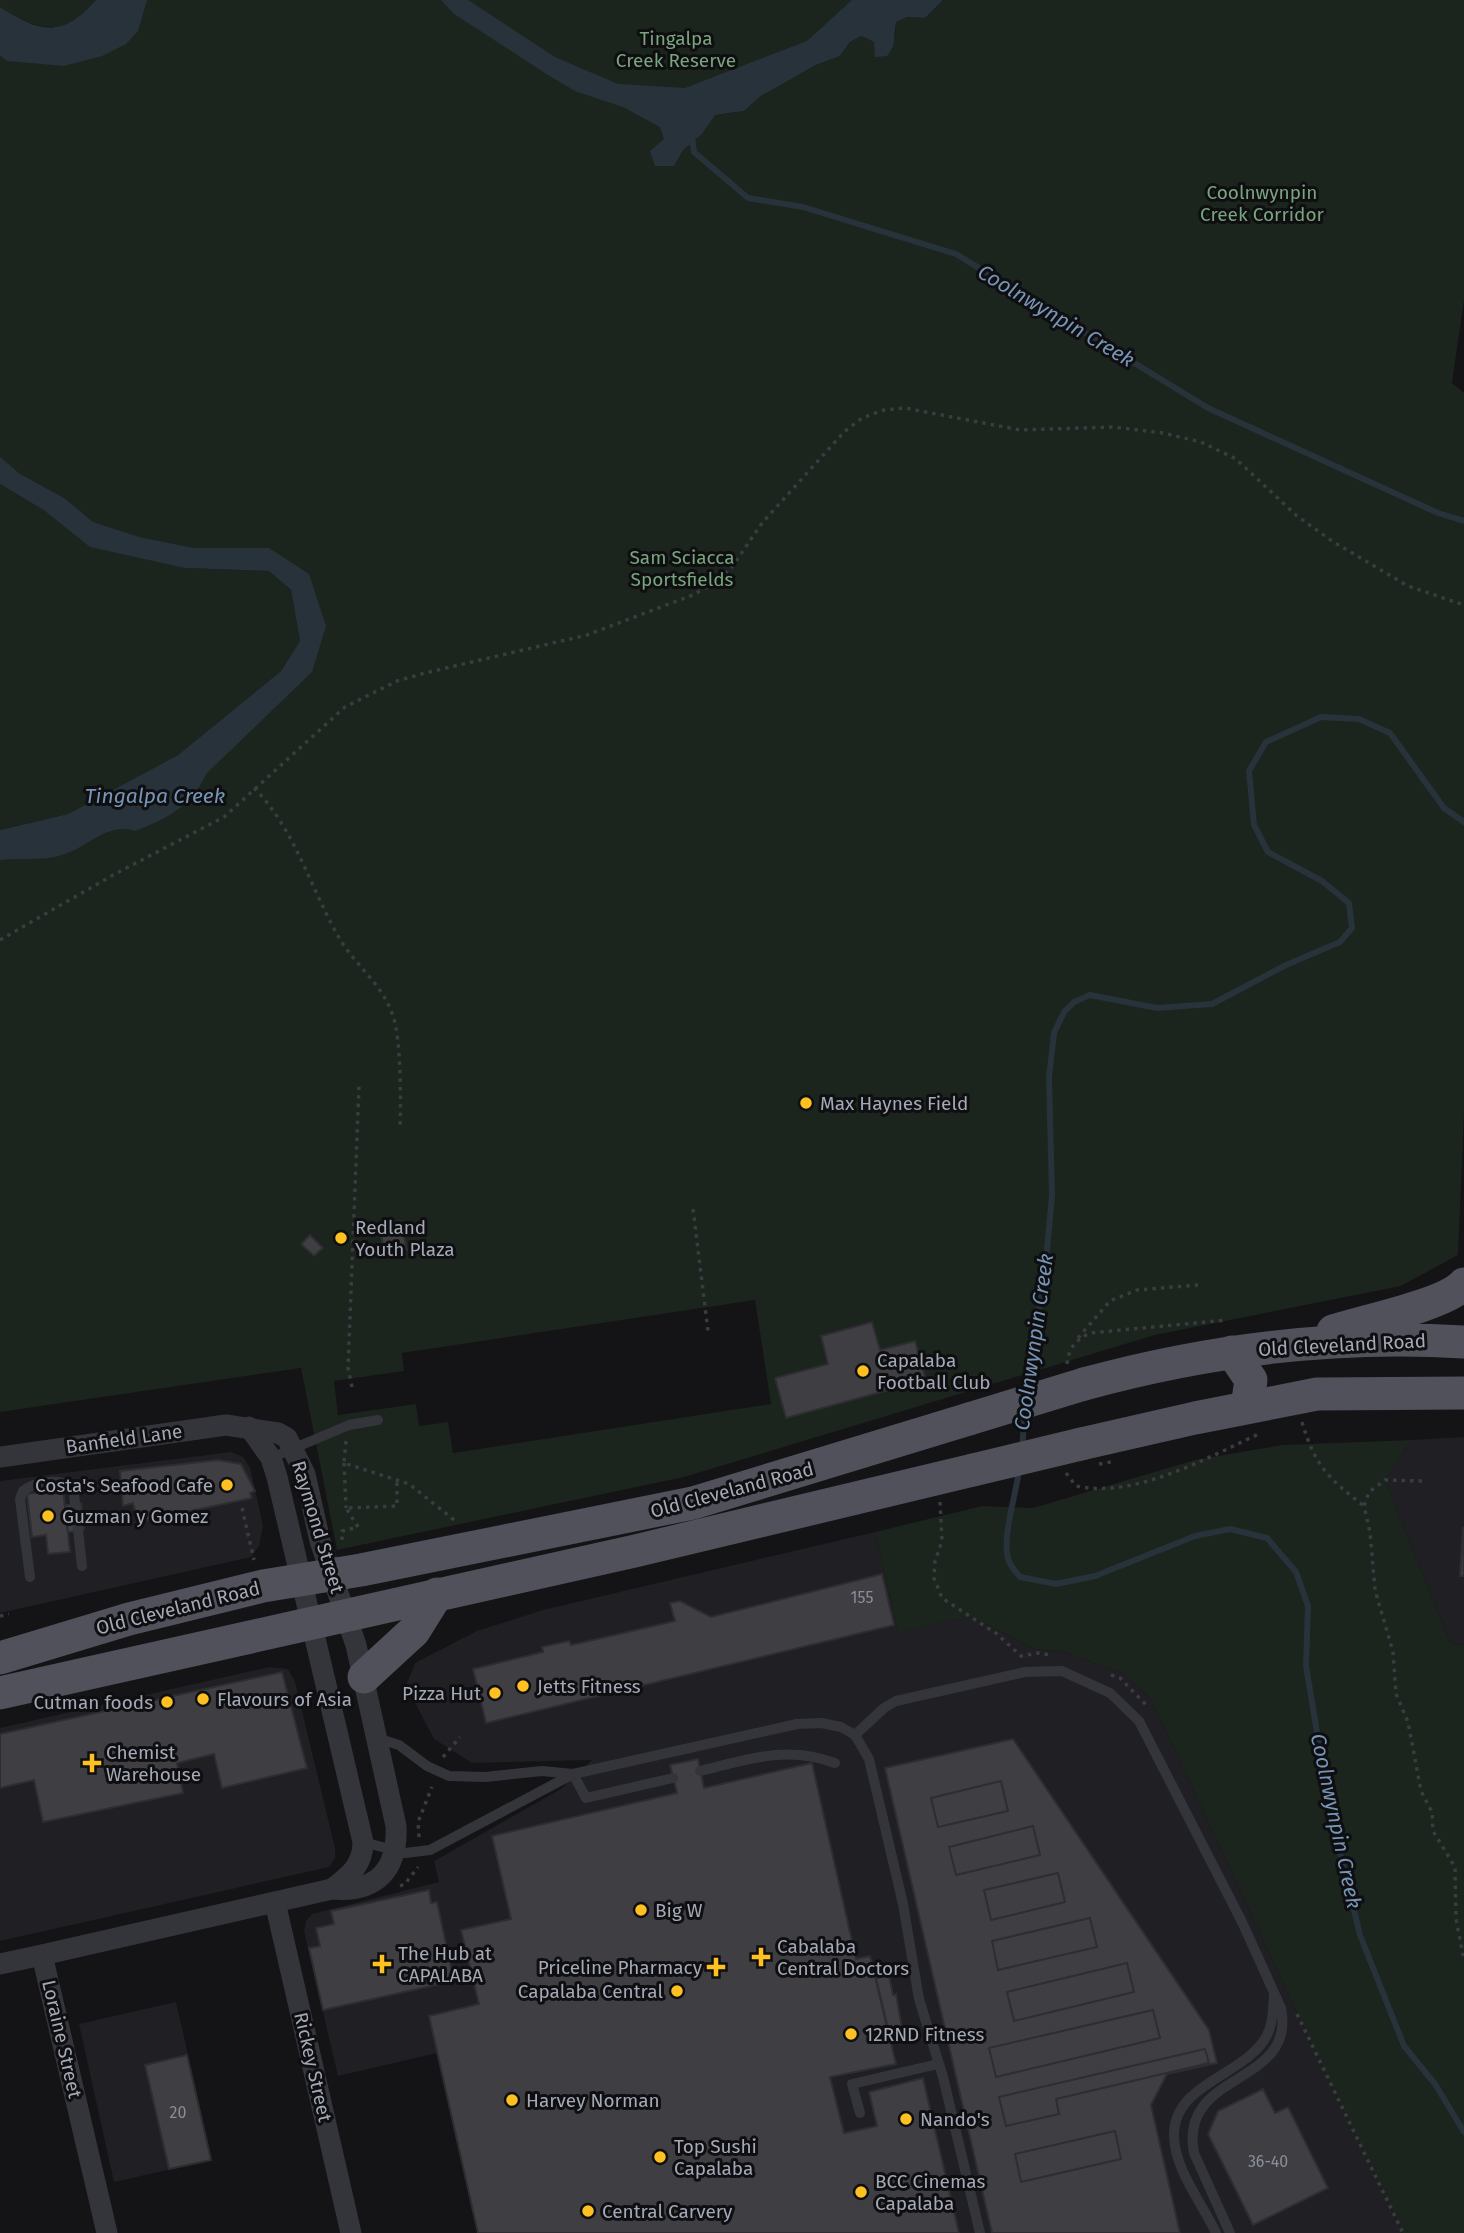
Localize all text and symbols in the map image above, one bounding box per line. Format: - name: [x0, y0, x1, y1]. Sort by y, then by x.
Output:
- park label: Tingalpa Creek Reserve: [616, 27, 736, 72]
- park label: Coolnwynpin Creek Corridor: [1200, 181, 1325, 226]
- water label: Coolnwynpin Creek: [973, 259, 1139, 373]
- park label: Sam Sciacca Sportsfields: [629, 546, 735, 591]
- water label: Tingalpa Creek: [85, 783, 225, 809]
- place label: Max Haynes Field: [820, 1092, 968, 1115]
- marker: Max Haynes Field: [798, 1095, 814, 1111]
- place label: Redland Youth Plaza: [355, 1216, 455, 1261]
- marker: Redland Youth Plaza: [333, 1230, 349, 1246]
- water label: Coolnwynpin Creek: [1009, 1252, 1059, 1432]
- street label: Old Cleveland Road: [1258, 1329, 1426, 1361]
- place label: Capalaba Football Club: [877, 1349, 991, 1394]
- marker: Capalaba Football Club: [855, 1363, 871, 1379]
- street label: Banfield Lane: [64, 1419, 184, 1459]
- street label: Old Cleveland Road: [648, 1457, 816, 1523]
- street label: Raymond Street: [287, 1458, 349, 1596]
- place label: Costa's Seafood Cafe: [35, 1474, 213, 1497]
- marker: Costa's Seafood Cafe: [219, 1477, 235, 1493]
- place label: Guzman y Gomez: [62, 1505, 208, 1528]
- marker: Guzman y Gomez: [40, 1508, 56, 1524]
- street label: Old Cleveland Road: [94, 1577, 262, 1639]
- house number: 155: [851, 1588, 873, 1607]
- place label: Jetts Fitness: [537, 1675, 641, 1698]
- marker: Jetts Fitness: [515, 1678, 531, 1694]
- place label: Pizza Hut: [402, 1682, 481, 1705]
- marker: Pizza Hut: [487, 1685, 503, 1701]
- place label: Flavours of Asia: [217, 1688, 352, 1711]
- place label: Cutman foods: [33, 1691, 153, 1714]
- marker: Flavours of Asia: [195, 1691, 211, 1707]
- marker: Cutman foods: [159, 1694, 175, 1710]
- water label: Coolnwynpin Creek: [1305, 1731, 1367, 1911]
- place label: Chemist Warehouse: [106, 1741, 201, 1786]
- marker: Chemist Warehouse: [84, 1755, 100, 1771]
- place label: Big W: [655, 1899, 703, 1922]
- marker: Big W: [633, 1902, 649, 1918]
- place label: Cabalaba Central Doctors: [777, 1935, 909, 1980]
- place label: The Hub at CAPALABA: [398, 1942, 492, 1987]
- marker: Cabalaba Central Doctors: [751, 1947, 771, 1967]
- marker: The Hub at CAPALABA: [372, 1954, 392, 1974]
- place label: Priceline Pharmacy: [538, 1956, 703, 1979]
- marker: Priceline Pharmacy: [708, 1959, 724, 1975]
- street label: Loraine Street: [37, 1978, 87, 2100]
- place label: Capalaba Central: [518, 1980, 663, 2003]
- marker: Capalaba Central: [669, 1983, 685, 1999]
- street label: Rickey Street: [289, 2010, 337, 2124]
- place label: 12RND Fitness: [865, 2023, 984, 2046]
- marker: 12RND Fitness: [843, 2026, 859, 2042]
- place label: Harvey Norman: [526, 2089, 660, 2112]
- marker: Harvey Norman: [504, 2092, 520, 2108]
- house number: 20: [170, 2103, 186, 2122]
- place label: Nando's: [920, 2108, 990, 2131]
- marker: Nando's: [898, 2111, 914, 2127]
- place label: Top Sushi Capalaba: [674, 2135, 757, 2180]
- marker: Top Sushi Capalaba: [652, 2149, 668, 2165]
- house number: 36-40: [1248, 2152, 1288, 2171]
- place label: BCC Cinemas Capalaba: [875, 2170, 985, 2215]
- marker: BCC Cinemas Capalaba: [853, 2184, 869, 2200]
- place label: Central Carvery: [602, 2200, 733, 2223]
- marker: Central Carvery: [580, 2203, 596, 2219]

